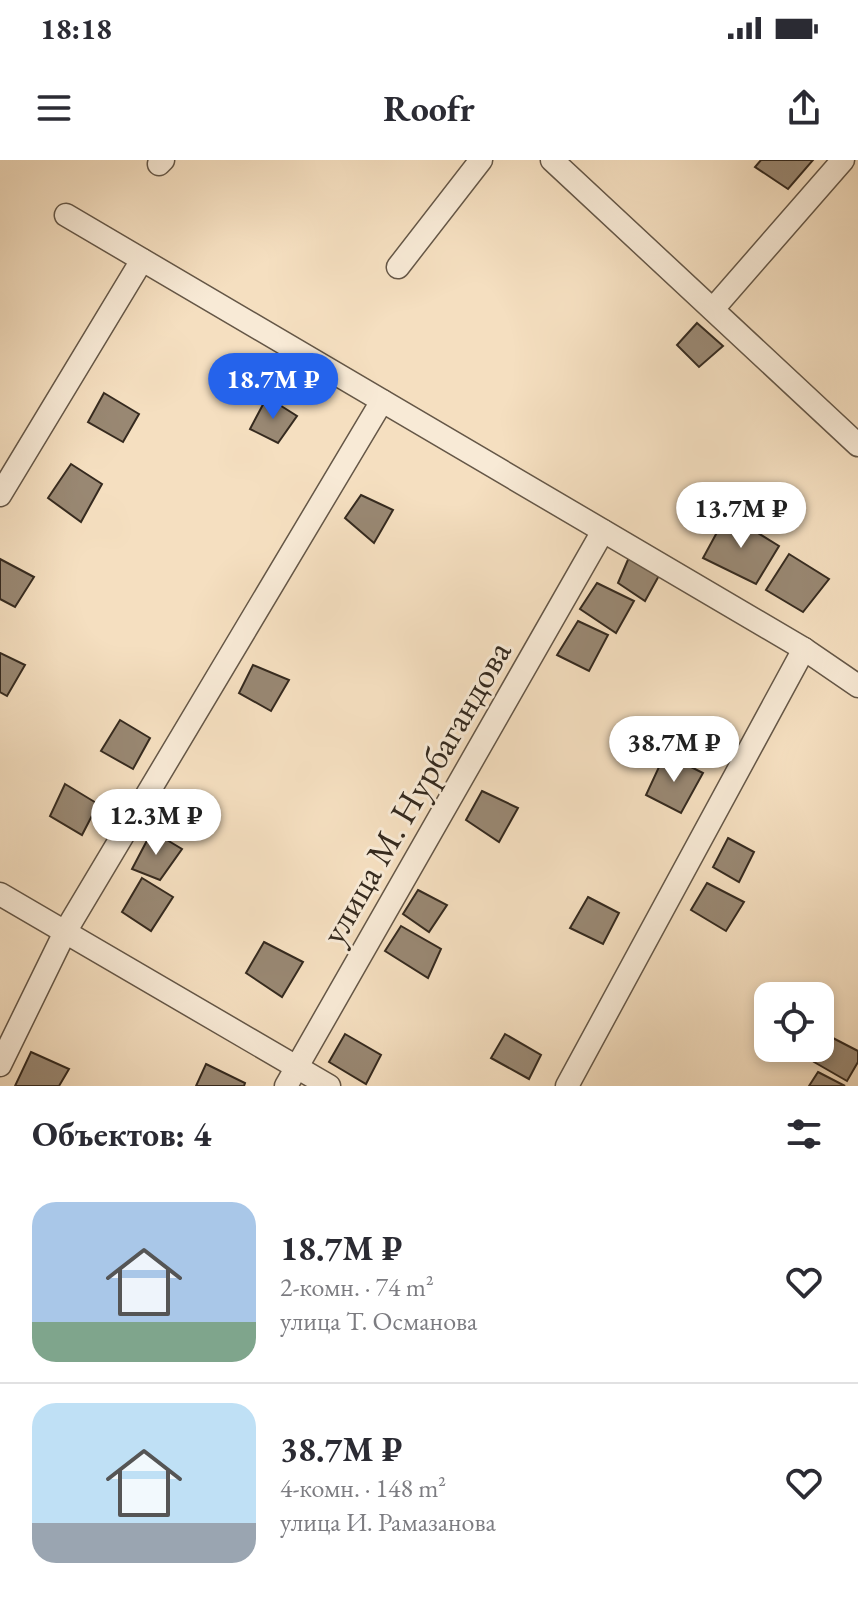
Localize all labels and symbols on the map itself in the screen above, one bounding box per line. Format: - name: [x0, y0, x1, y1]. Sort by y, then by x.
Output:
- pin: 18.7M ₽: [199, 353, 347, 421]
- pin: 13.7M ₽: [667, 482, 815, 550]
- street label: улица М. Нурбагандова: [309, 631, 522, 953]
- pin: 38.7M ₽: [600, 716, 748, 784]
- pin: 12.3M ₽: [82, 789, 230, 857]

